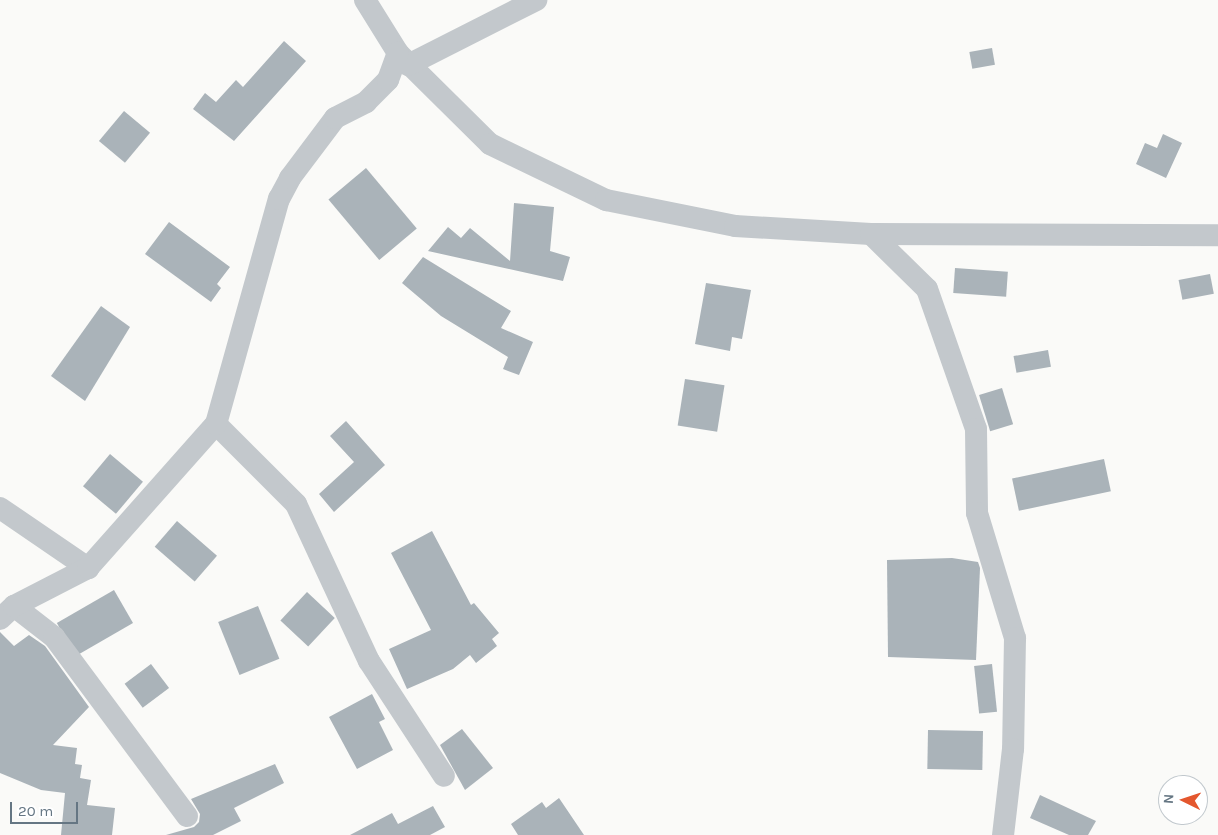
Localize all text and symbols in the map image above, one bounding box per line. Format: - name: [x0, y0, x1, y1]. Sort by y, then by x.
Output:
- north arrow: [1158, 775, 1208, 825]
- scale bar: [12, 792, 80, 824]
- text: N: [1160, 793, 1177, 805]
- text: 20 m: [18, 802, 53, 820]

